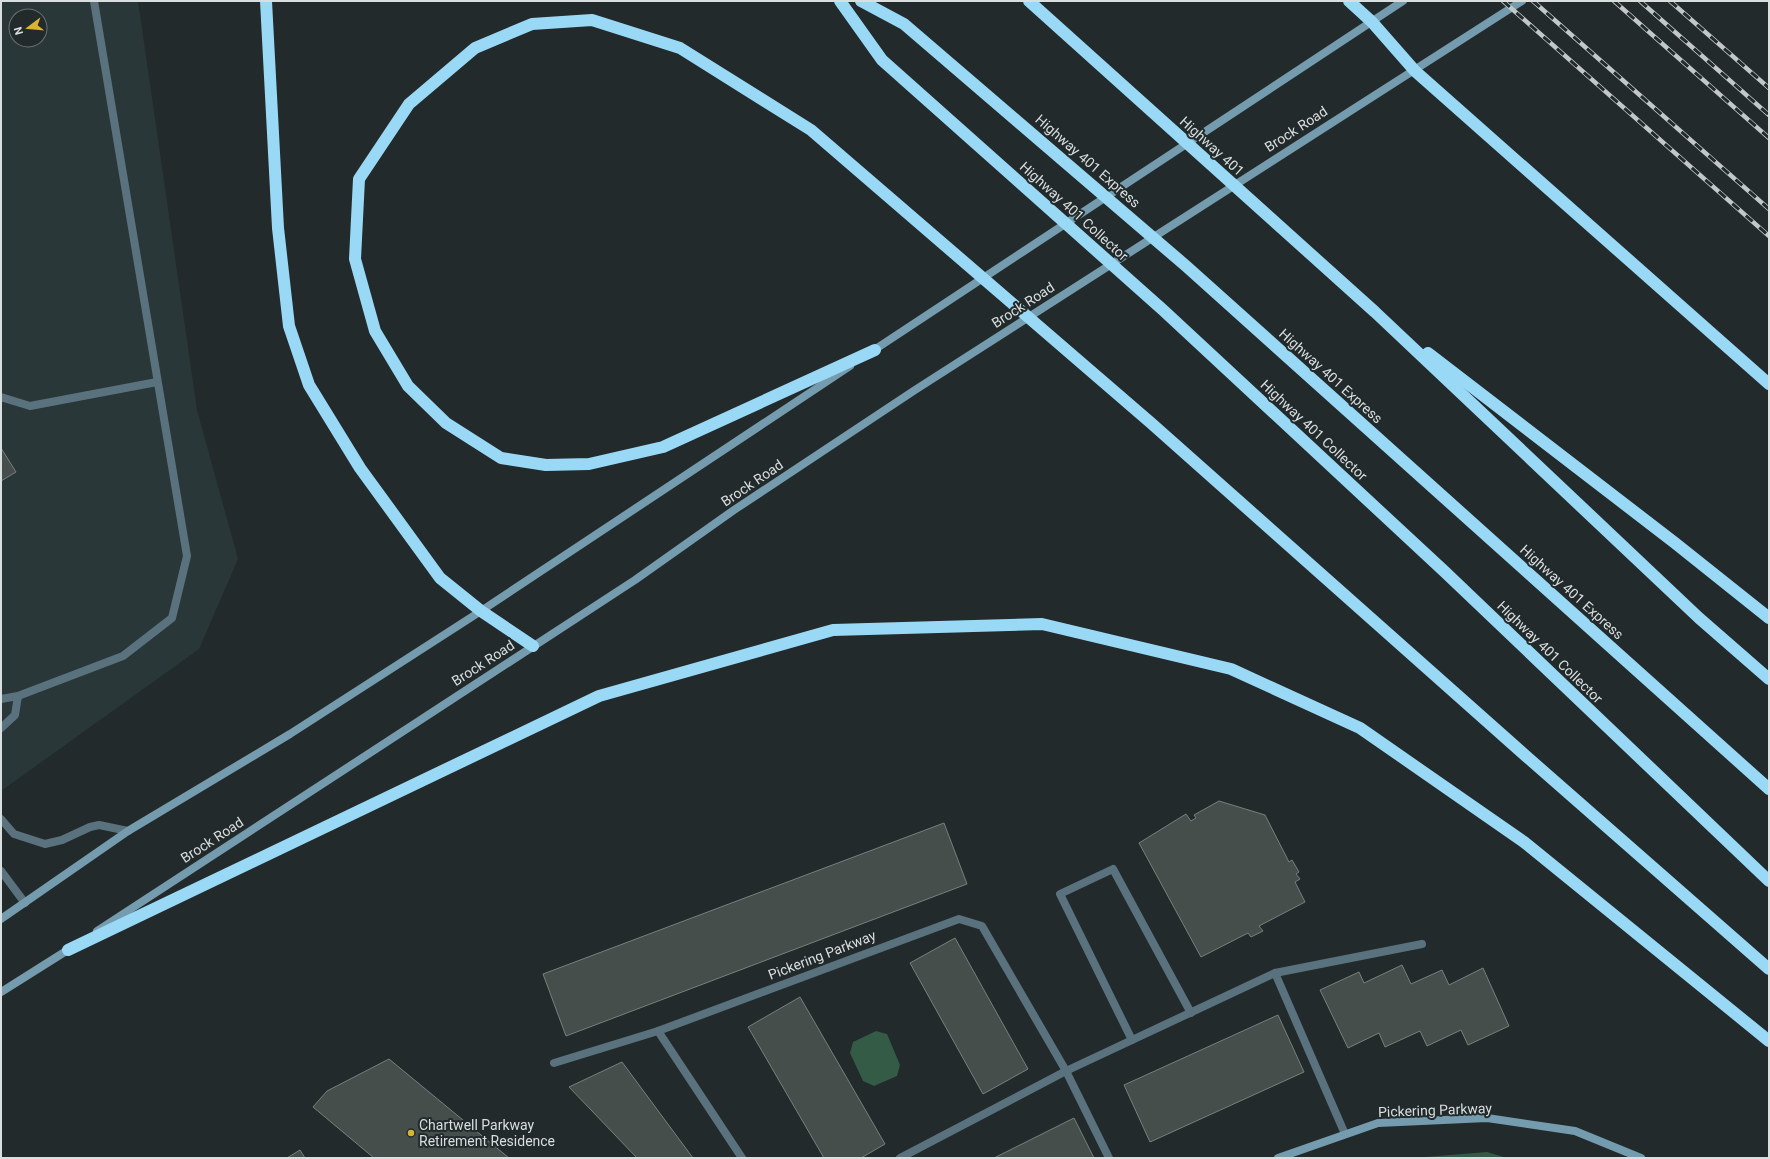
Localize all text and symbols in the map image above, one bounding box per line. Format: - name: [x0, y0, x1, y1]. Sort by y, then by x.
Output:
- north arrow: [8, 8, 48, 48]
- text: N: [11, 25, 26, 36]
- street label: Brock Road: [1262, 103, 1330, 155]
- street label: Highway 401 Express: [1032, 111, 1144, 211]
- street label: Highway 401: [1177, 113, 1247, 179]
- street label: Highway 401 Collector: [1017, 158, 1132, 264]
- street label: Brock Road: [989, 279, 1057, 331]
- street label: Highway 401 Express: [1276, 325, 1386, 427]
- street label: Highway 401 Collector: [1257, 376, 1371, 484]
- street label: Brock Road: [718, 456, 786, 510]
- street label: Highway 401 Express: [1517, 541, 1627, 643]
- street label: Highway 401 Collector: [1494, 598, 1606, 707]
- street label: Brock Road: [449, 637, 517, 689]
- street label: Brock Road: [178, 814, 246, 866]
- street label: Pickering Parkway: [766, 927, 878, 983]
- street label: Pickering Parkway: [1378, 1100, 1493, 1120]
- place label: Chartwell Parkway Retirement Residence: [419, 1117, 555, 1149]
- marker: Chartwell Parkway Retirement Residence: [406, 1128, 416, 1138]

